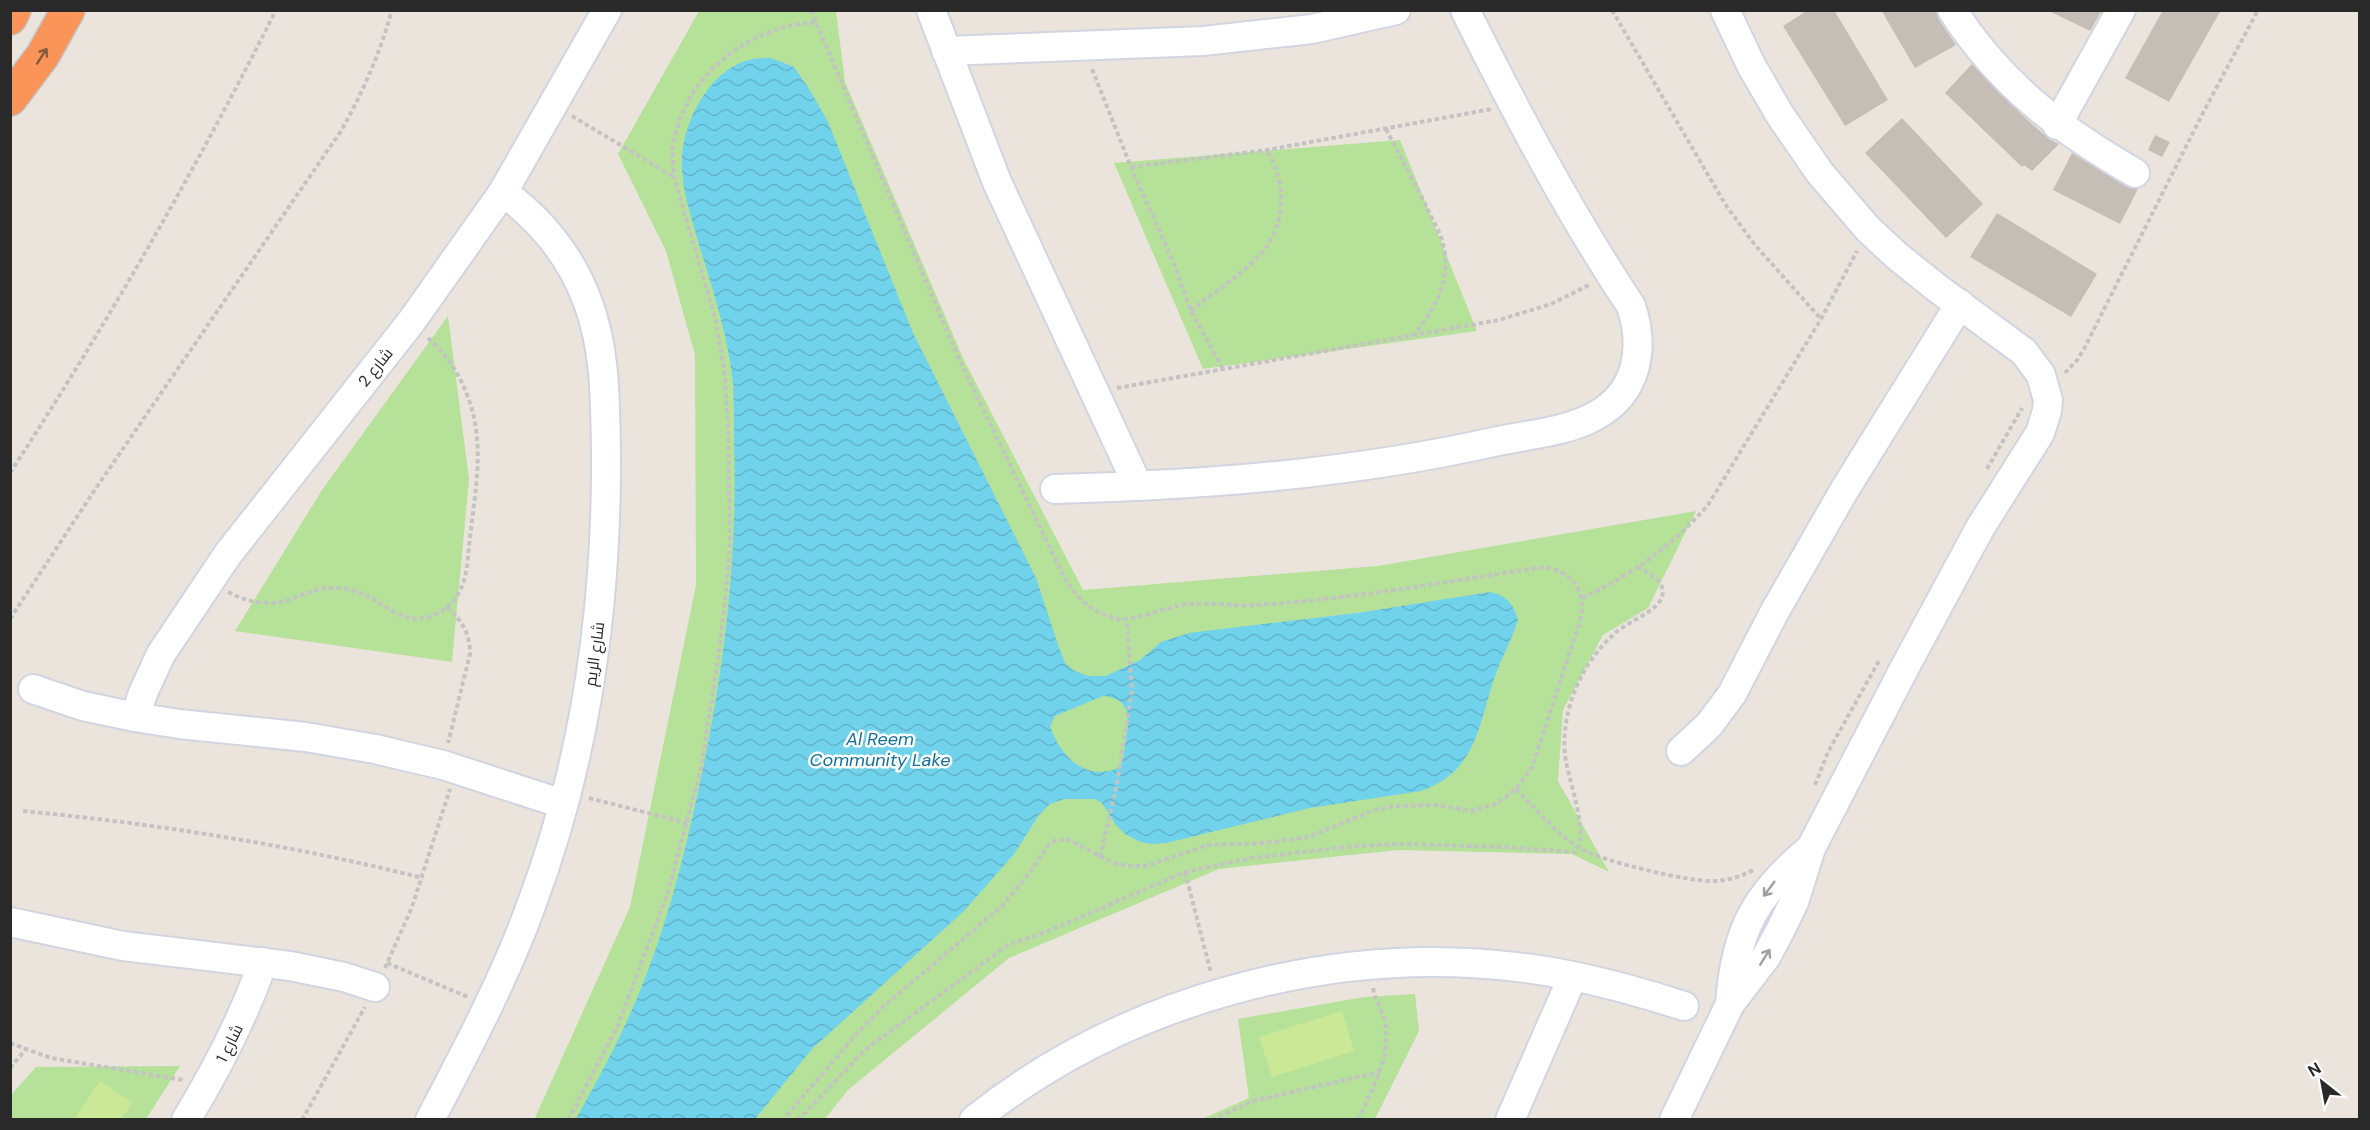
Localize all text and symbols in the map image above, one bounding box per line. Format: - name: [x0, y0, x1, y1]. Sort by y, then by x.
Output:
- one-way arrow: [36, 49, 48, 65]
- street label: شارع 2: [353, 343, 398, 392]
- street label: شارع الريم: [580, 620, 610, 688]
- water label: Al Reem Community Lake: [809, 727, 951, 772]
- one-way arrow: [1763, 881, 1776, 897]
- one-way arrow: [1760, 949, 1772, 966]
- street label: شارع 1: [211, 1021, 249, 1066]
- north arrow: [2292, 1052, 2352, 1112]
- text: N: [2304, 1058, 2325, 1082]

